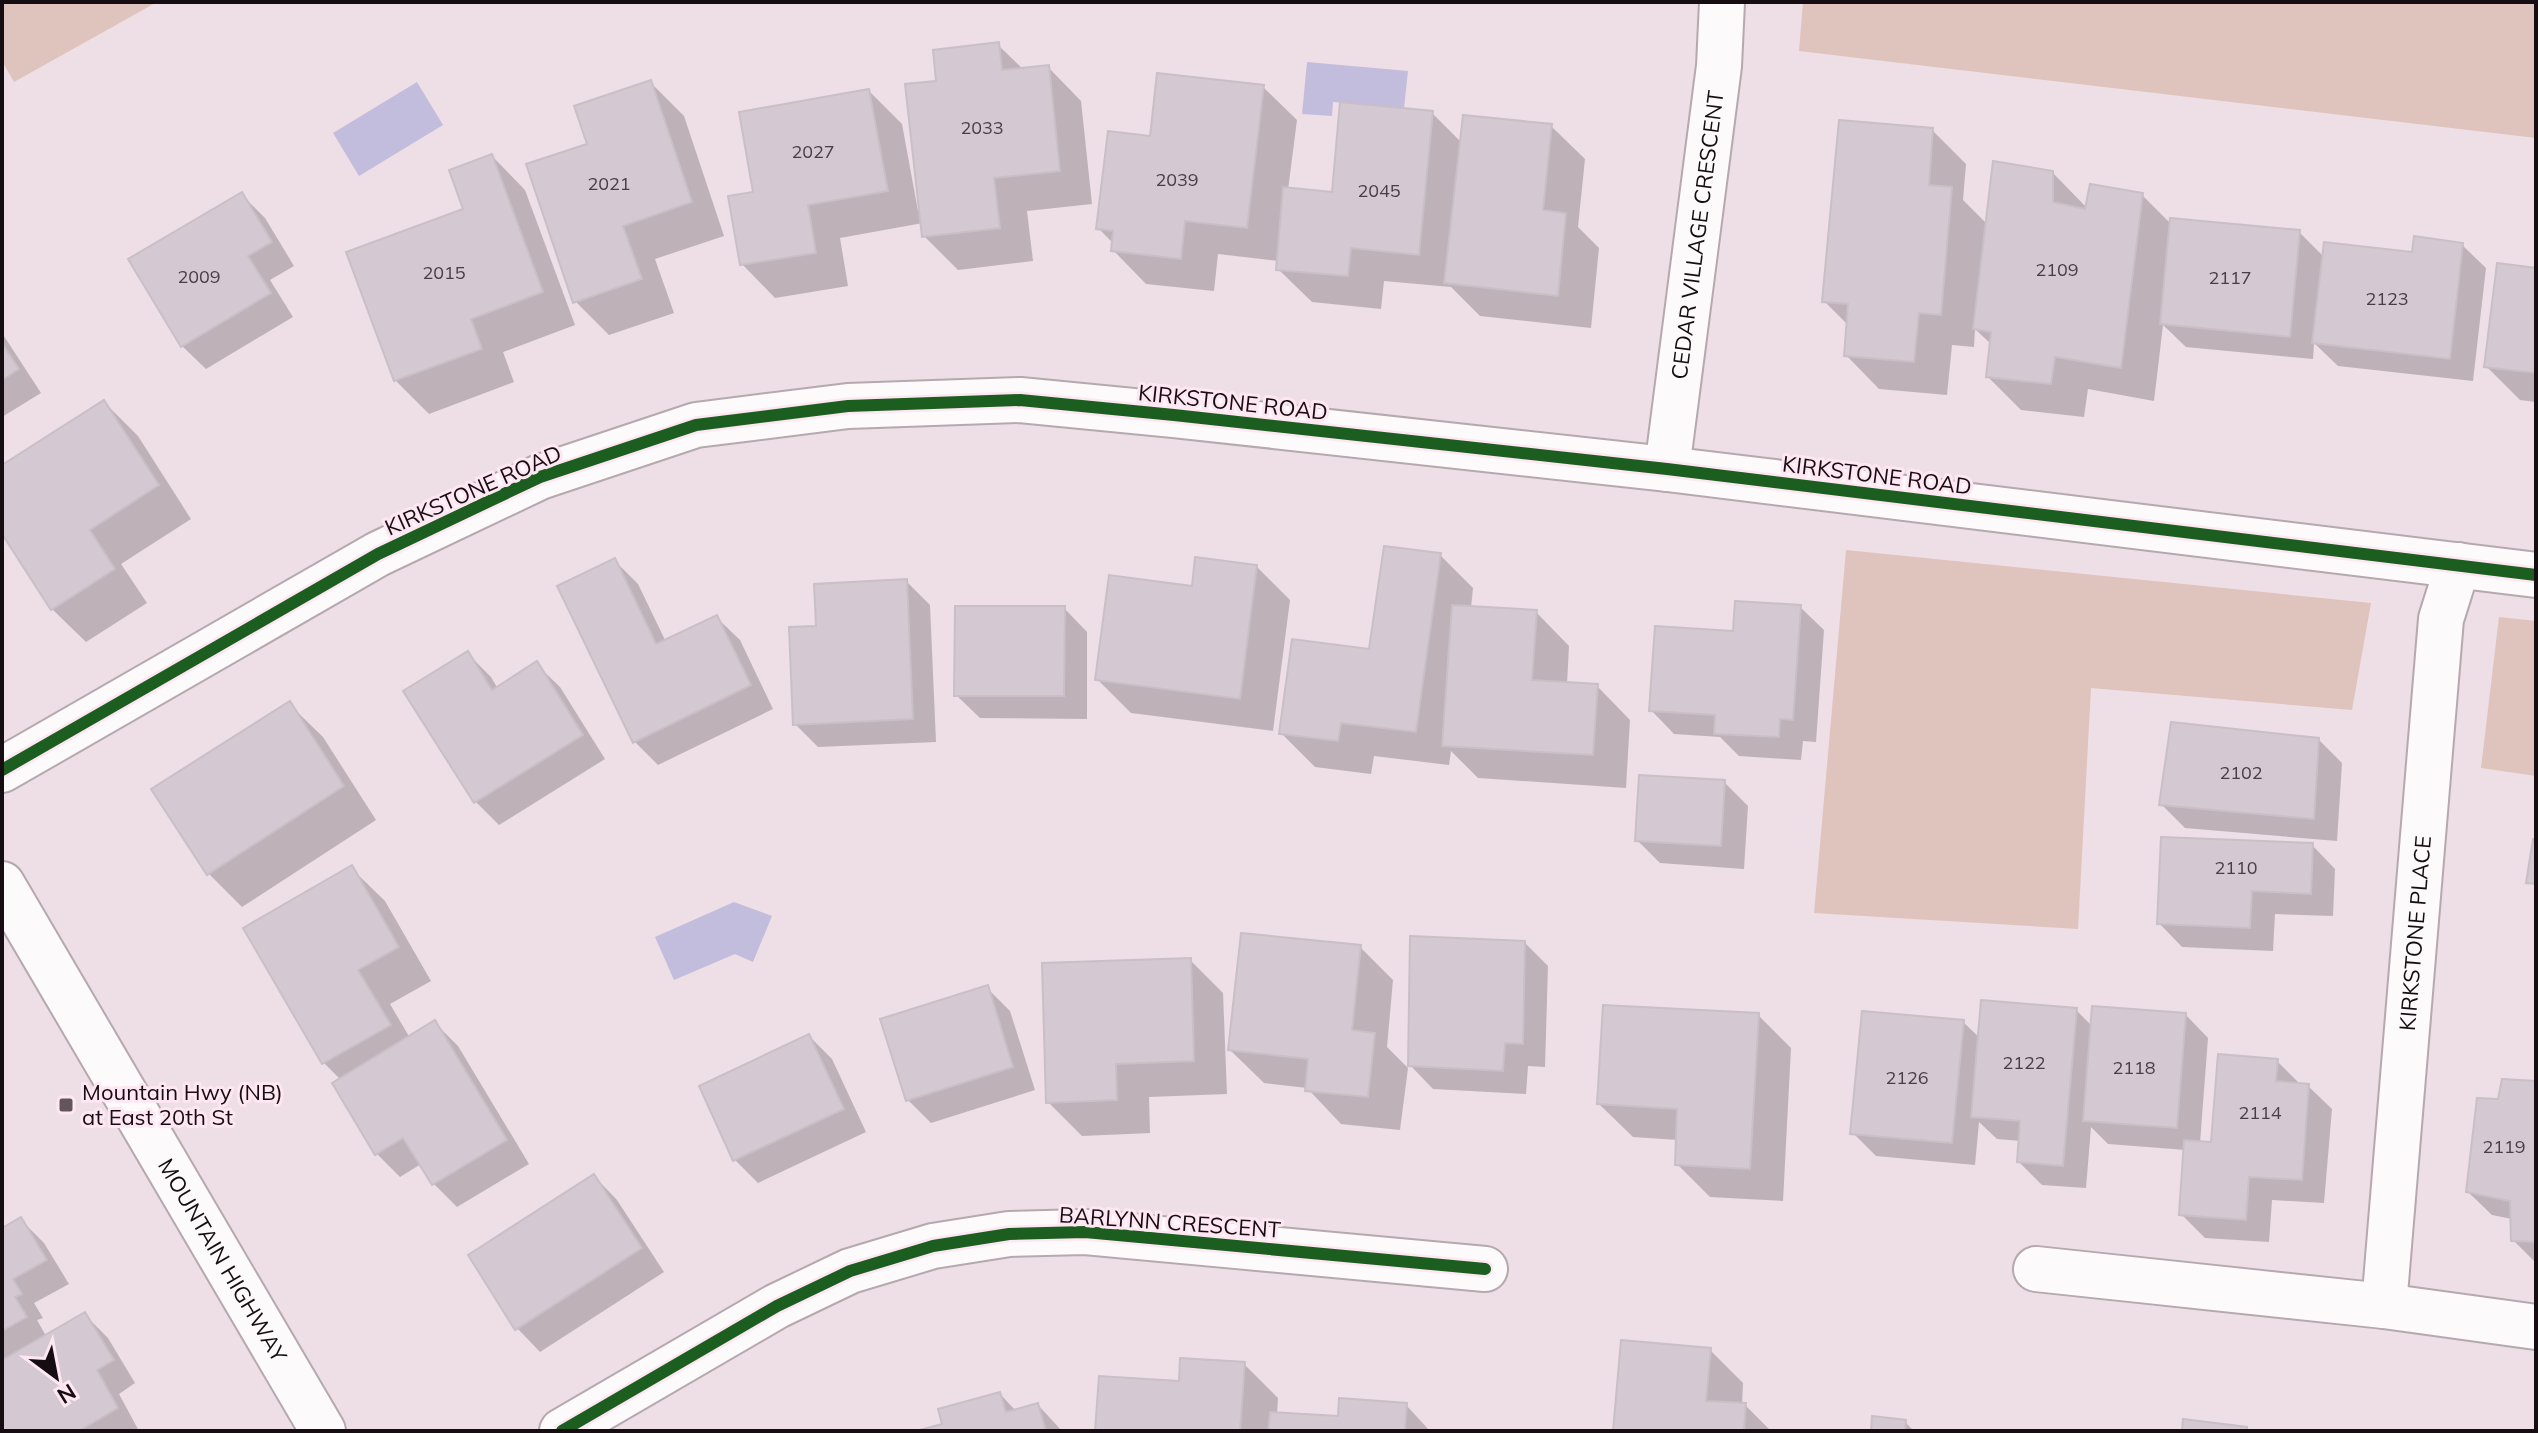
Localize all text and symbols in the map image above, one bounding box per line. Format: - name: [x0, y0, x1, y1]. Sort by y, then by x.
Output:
- street label: CEDAR VILLAGE CRESCENT: [1665, 89, 1730, 381]
- house number: 2033: [960, 116, 1004, 139]
- house number: 2027: [791, 140, 835, 163]
- house number: 2039: [1155, 168, 1199, 191]
- house number: 2021: [587, 172, 631, 195]
- house number: 2045: [1357, 179, 1401, 202]
- house number: 2109: [2035, 258, 2079, 281]
- house number: 2015: [422, 261, 466, 284]
- house number: 2009: [177, 265, 221, 288]
- house number: 2117: [2208, 266, 2252, 289]
- house number: 2123: [2365, 287, 2409, 310]
- street label: KIRKSTONE ROAD: [1137, 378, 1329, 426]
- street label: KIRKSTONE ROAD: [380, 438, 566, 542]
- street label: KIRKSTONE ROAD: [1781, 449, 1973, 501]
- house number: 2102: [2219, 761, 2263, 784]
- street label: KIRKSTONE PLACE: [2393, 835, 2437, 1032]
- house number: 2110: [2214, 856, 2258, 879]
- house number: 2122: [2002, 1051, 2046, 1074]
- house number: 2118: [2112, 1056, 2156, 1079]
- house number: 2126: [1885, 1066, 1929, 1089]
- place label: Mountain Hwy (NB) at East 20th St: [82, 1078, 283, 1131]
- marker: Mountain Hwy (NB) at East 20th St: [57, 1096, 75, 1114]
- house number: 2114: [2238, 1101, 2282, 1124]
- house number: 2119: [2482, 1135, 2526, 1158]
- street label: MOUNTAIN HIGHWAY: [152, 1153, 294, 1367]
- street label: BARLYNN CRESCENT: [1058, 1200, 1282, 1244]
- north arrow: [16, 1337, 96, 1417]
- text: N: [52, 1378, 81, 1410]

